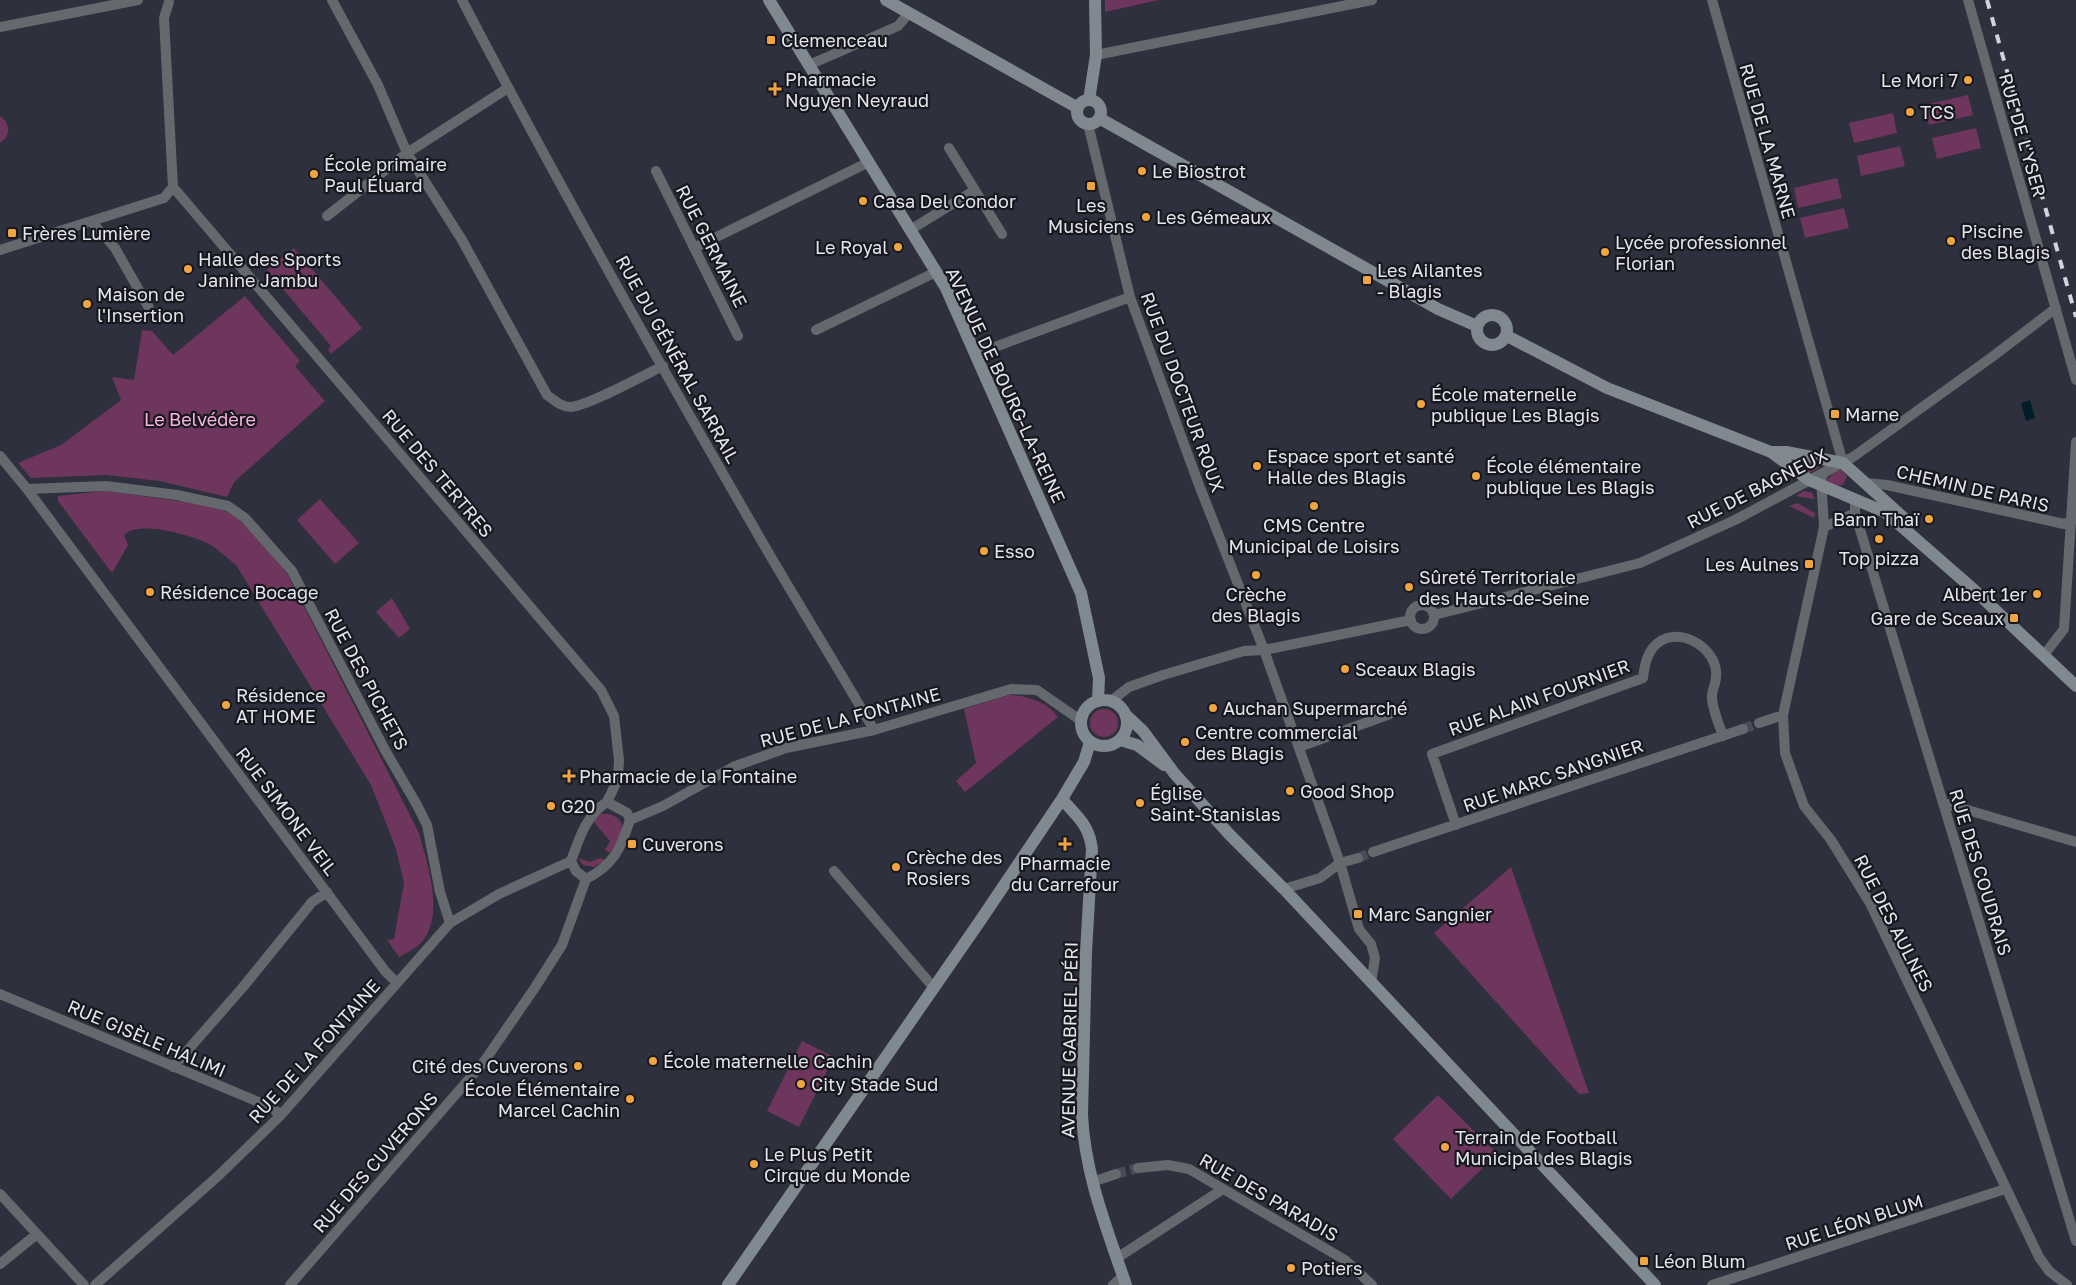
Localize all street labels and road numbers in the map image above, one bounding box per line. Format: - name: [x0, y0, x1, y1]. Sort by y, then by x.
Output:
- street label: RUE DE LA MARNE: [1735, 61, 1801, 221]
- street label: RUE DE L'YSER: [1995, 71, 2051, 199]
- street label: RUE GERMAINE: [672, 181, 752, 311]
- street label: RUE DU GÉNÉRAL SARRAIL: [612, 251, 744, 467]
- street label: AVENUE DE BOURG-LA-REINE: [942, 264, 1070, 506]
- street label: RUE DU DOCTEUR ROUX: [1137, 289, 1230, 495]
- street label: RUE DES TERTRES: [378, 404, 498, 542]
- street label: RUE DE BAGNEUX: [1683, 443, 1831, 533]
- street label: CHEMIN DE PARIS: [1894, 460, 2052, 516]
- street label: RUE DES PICHETS: [320, 604, 414, 754]
- street label: RUE ALAIN FOURNIER: [1445, 654, 1633, 740]
- street label: RUE DE LA FONTAINE: [757, 682, 943, 752]
- street label: RUE MARC SANGNIER: [1460, 734, 1646, 816]
- street label: RUE SIMONE VEIL: [232, 743, 342, 879]
- street label: RUE DES COUDRAIS: [1945, 786, 2017, 958]
- street label: RUE DES AULNES: [1850, 851, 1938, 995]
- street label: AVENUE GABRIEL PÉRI: [1056, 942, 1082, 1138]
- street label: RUE DE LA FONTAINE: [244, 975, 384, 1127]
- street label: RUE GISÈLE HALIMI: [64, 995, 230, 1081]
- street label: RUE DES CUVERONS: [308, 1087, 442, 1237]
- street label: RUE DES PARADIS: [1196, 1148, 1342, 1246]
- street label: RUE LÉON BLUM: [1782, 1189, 1926, 1255]

